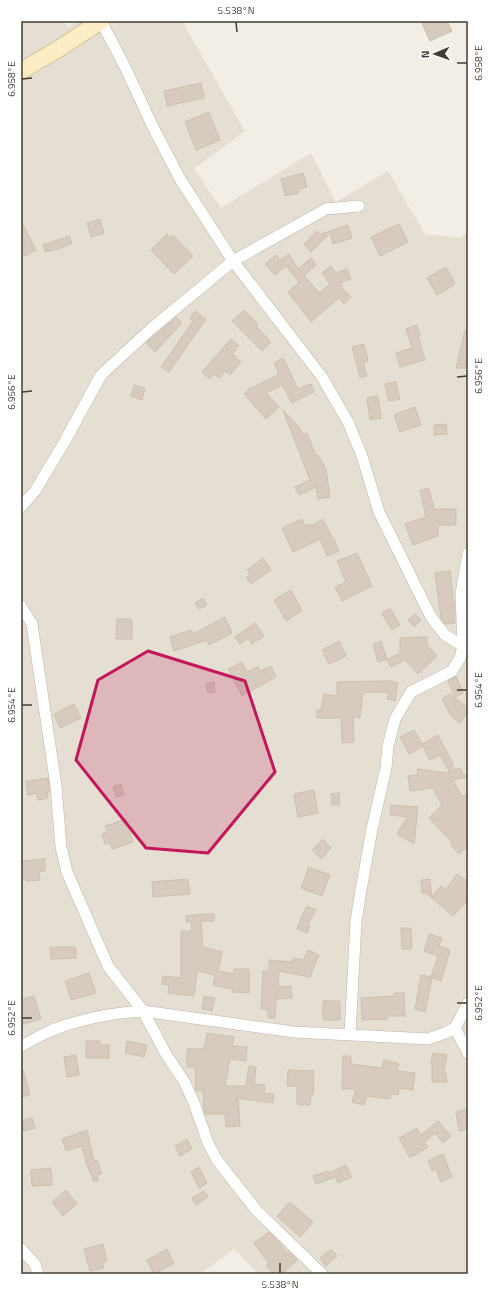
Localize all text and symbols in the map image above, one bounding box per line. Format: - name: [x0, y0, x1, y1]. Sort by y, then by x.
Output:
- text: 5.538°N: [218, 3, 254, 18]
- north arrow: [415, 34, 455, 74]
- text: 6.958°E: [471, 45, 486, 81]
- text: N: [417, 50, 433, 58]
- text: 6.958°E: [4, 61, 19, 97]
- text: 6.956°E: [471, 358, 486, 394]
- text: 6.956°E: [4, 374, 19, 410]
- text: 6.954°E: [471, 672, 486, 708]
- text: 6.954°E: [4, 687, 19, 723]
- text: 6.952°E: [471, 985, 486, 1021]
- text: 6.952°E: [4, 1000, 19, 1036]
- text: 5.538°N: [262, 1277, 298, 1292]

